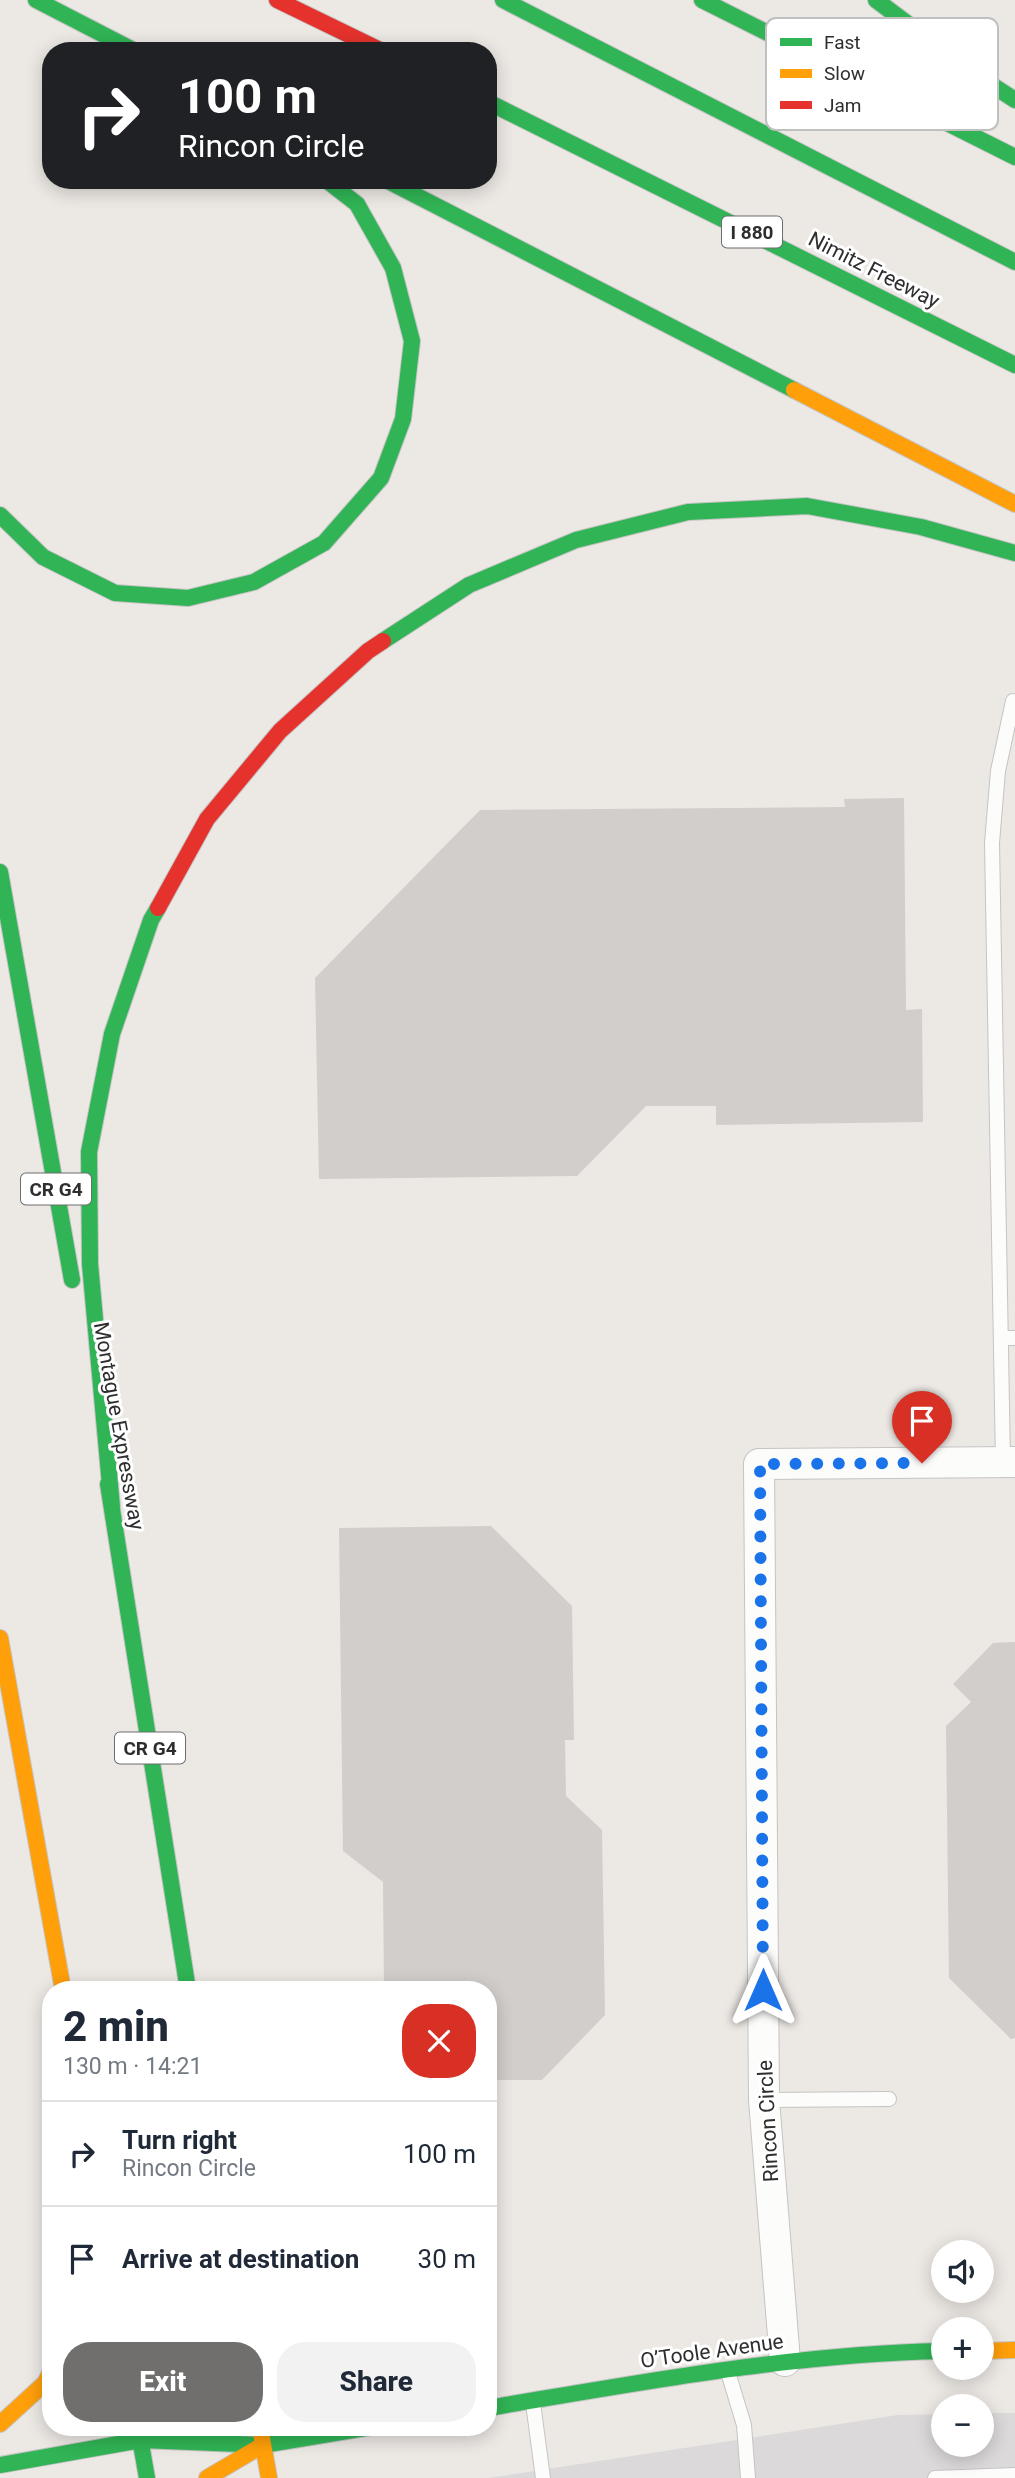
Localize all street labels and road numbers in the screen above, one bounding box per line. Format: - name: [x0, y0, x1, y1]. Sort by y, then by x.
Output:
- road number: I 880: [722, 216, 782, 248]
- street label: Nimitz Freeway: [805, 227, 943, 313]
- road number: CR G4: [21, 1174, 91, 1204]
- street label: Montague Expressway: [89, 1320, 149, 1532]
- road number: CR G4: [115, 1732, 185, 1764]
- street label: Rincon Circle: [753, 2059, 783, 2183]
- street label: O’Toole Avenue: [639, 2329, 785, 2373]

